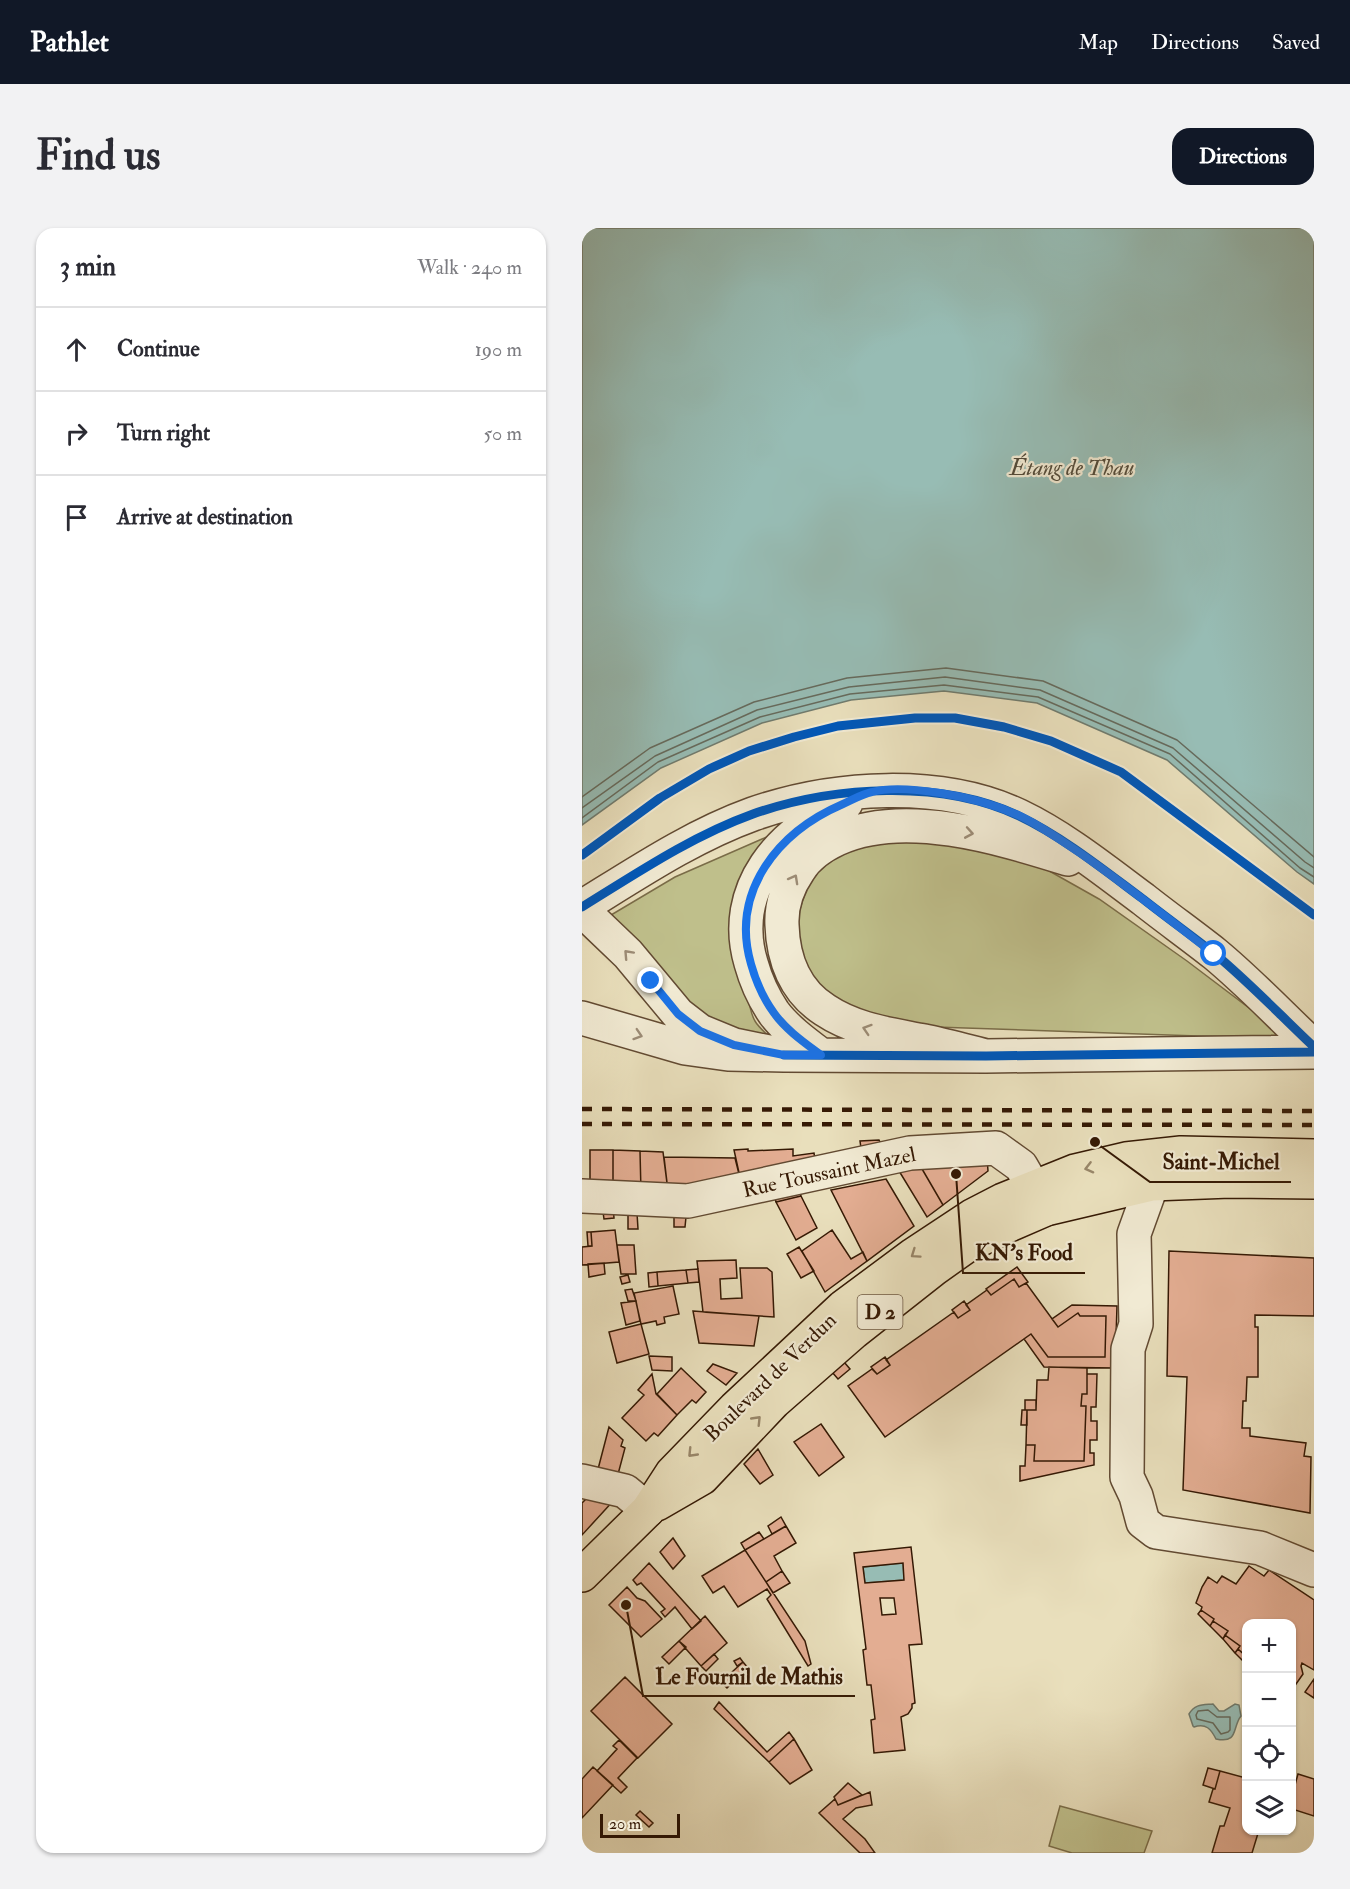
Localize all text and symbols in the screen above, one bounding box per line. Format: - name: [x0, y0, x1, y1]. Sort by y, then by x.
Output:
- text: Pathlet: [30, 25, 109, 60]
- text: Map: [1078, 29, 1118, 56]
- text: Directions: [1151, 29, 1239, 56]
- text: Saved: [1272, 29, 1320, 56]
- button: Directions: [1172, 128, 1314, 185]
- text: Find us: [36, 130, 160, 182]
- text: 3 min: [60, 251, 116, 283]
- text: Walk · 240 m: [417, 255, 522, 280]
- icon: ahead: [60, 333, 93, 366]
- text: Continue: [117, 335, 200, 363]
- text: 190 m: [475, 337, 522, 362]
- icon: right: [60, 417, 93, 450]
- text: Turn right: [117, 419, 210, 447]
- text: 50 m: [483, 421, 522, 446]
- water label: Étang de Thau: [1008, 453, 1134, 482]
- icon: arrive: [60, 501, 93, 534]
- text: Arrive at destination: [117, 503, 293, 531]
- one-way arrow: [964, 826, 974, 839]
- one-way arrow: [787, 875, 798, 885]
- route start: [1200, 940, 1226, 966]
- one-way arrow: [624, 951, 635, 962]
- route end: [637, 967, 663, 993]
- one-way arrow: [862, 1024, 873, 1037]
- one-way arrow: [632, 1028, 643, 1040]
- street label: Rue Toussaint Mazel: [740, 1141, 919, 1204]
- callout: Saint-Michel: [1150, 1142, 1291, 1182]
- text: Saint-Michel: [1162, 1148, 1280, 1176]
- one-way arrow: [1084, 1160, 1094, 1173]
- callout: KN's Food: [963, 1233, 1085, 1273]
- text: KN's Food: [975, 1239, 1073, 1267]
- one-way arrow: [911, 1247, 922, 1258]
- road number: D 2: [858, 1295, 902, 1329]
- street label: Boulevard de Verdun: [698, 1307, 842, 1448]
- one-way arrow: [750, 1417, 761, 1427]
- one-way arrow: [688, 1445, 699, 1456]
- map controls: [1242, 1619, 1296, 1835]
- button: +: [1242, 1619, 1296, 1673]
- callout: Le Fournil de Mathis: [643, 1656, 855, 1696]
- text: Le Fournil de Mathis: [655, 1663, 843, 1691]
- button: −: [1242, 1673, 1296, 1727]
- button: locate: [1242, 1727, 1296, 1781]
- button: layers: [1242, 1781, 1296, 1835]
- scale bar: [600, 1811, 680, 1838]
- text: 20 m: [609, 1814, 641, 1834]

